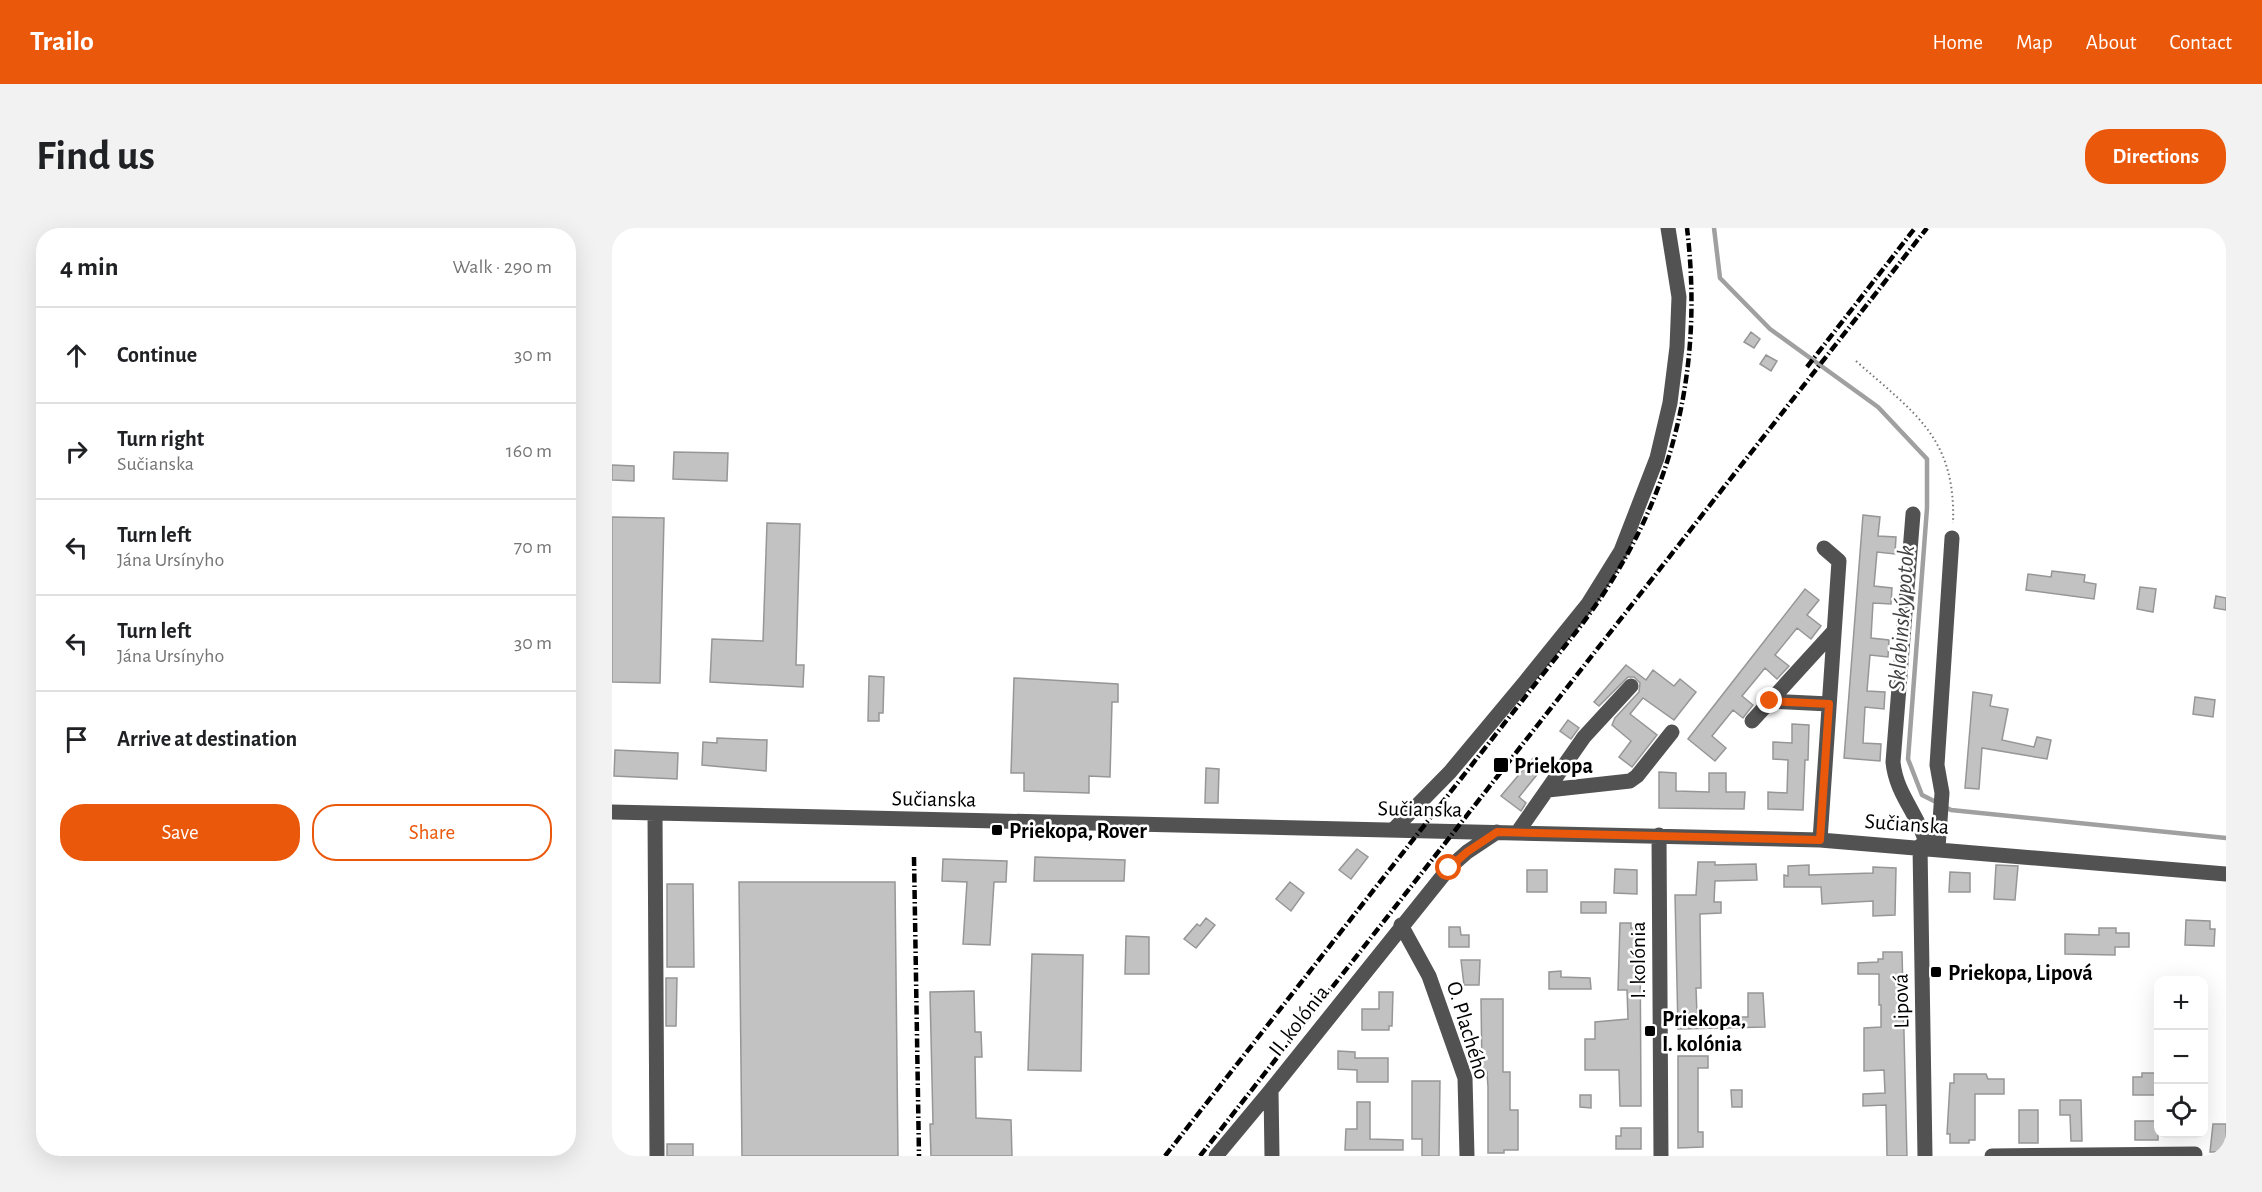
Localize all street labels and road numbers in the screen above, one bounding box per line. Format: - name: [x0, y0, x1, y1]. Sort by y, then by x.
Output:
- street label: Sučianska: [892, 787, 976, 811]
- street label: Sučianska: [1378, 797, 1462, 821]
- street label: Sučianska: [1864, 810, 1950, 838]
- street label: I. kolónia: [1627, 921, 1649, 999]
- street label: Lipová: [1890, 973, 1912, 1029]
- street label: O. Plachého: [1443, 979, 1493, 1082]
- street label: II. kolónia: [1265, 981, 1333, 1060]

